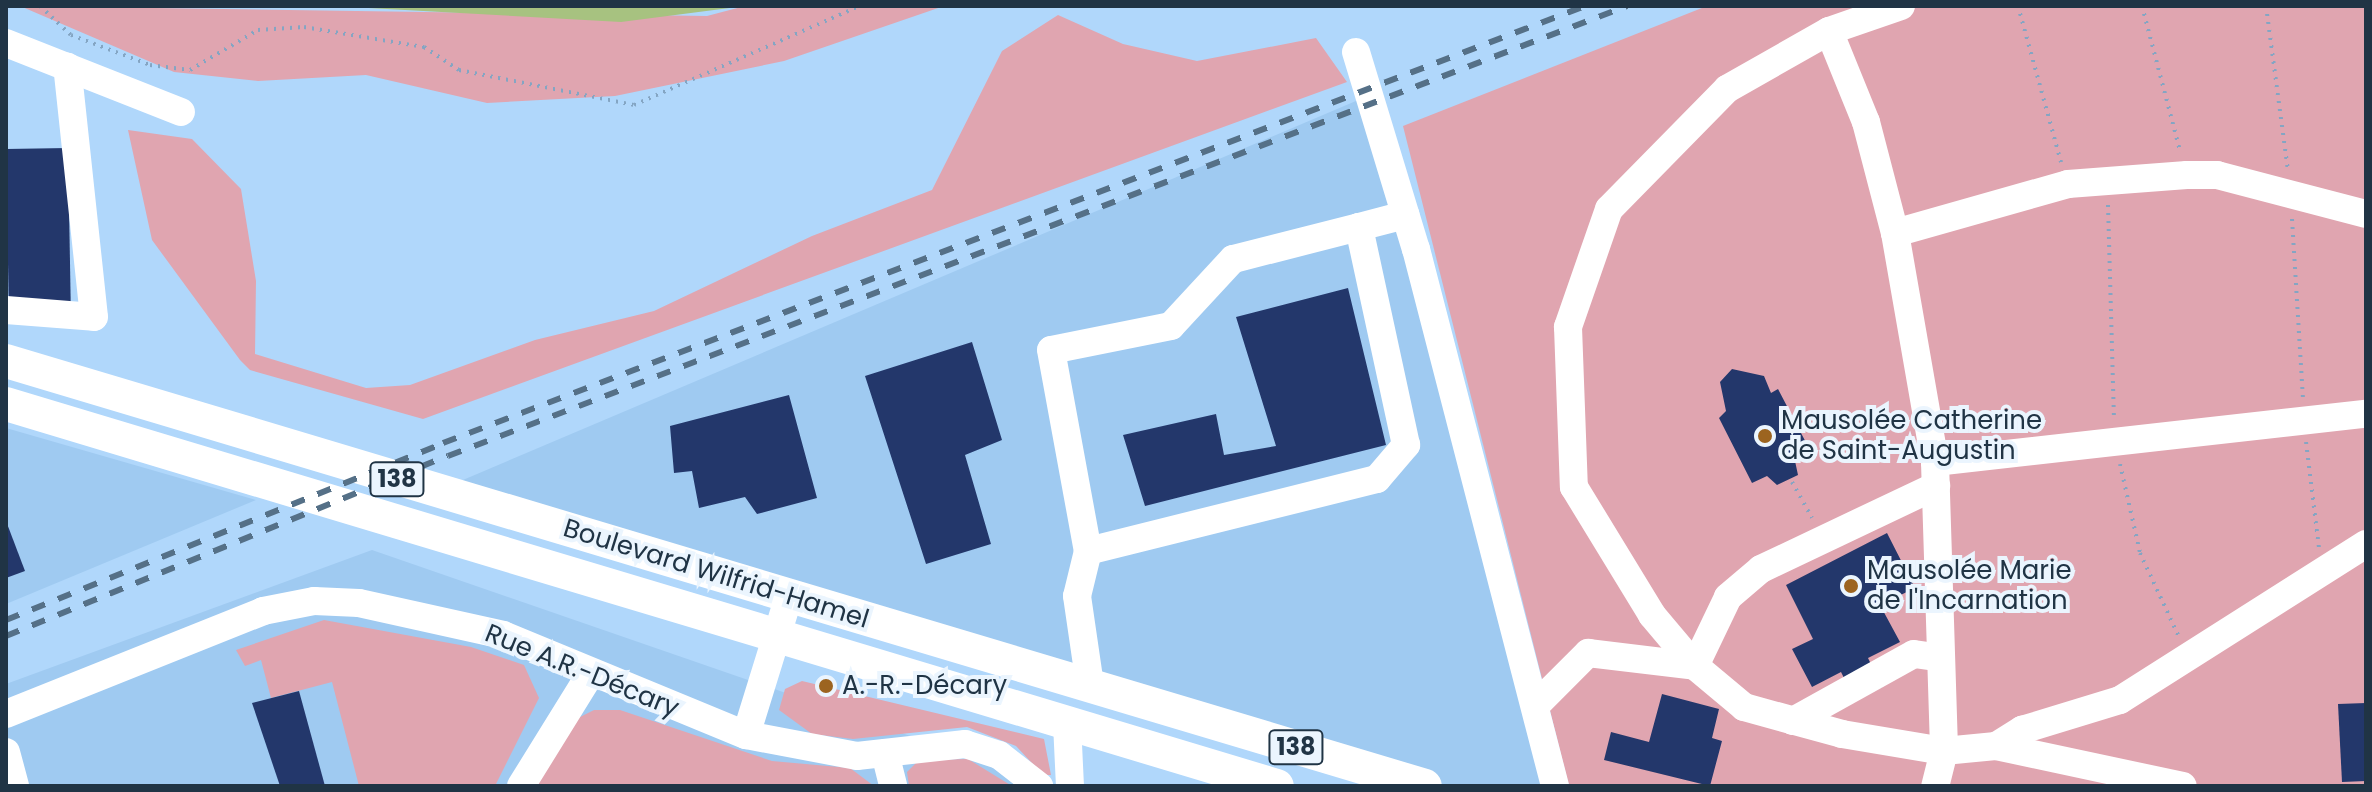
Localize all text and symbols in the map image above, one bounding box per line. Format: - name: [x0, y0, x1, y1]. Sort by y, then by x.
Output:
- place label: Mausolée Catherine de Saint-Augustin: [1781, 405, 2042, 466]
- marker: Mausolée Catherine de Saint-Augustin: [1756, 427, 1774, 445]
- road number: 138: [369, 459, 425, 499]
- street label: Boulevard Wilfrid-Hamel: [560, 513, 872, 635]
- place label: Mausolée Marie de l'Incarnation: [1867, 555, 2072, 616]
- marker: Mausolée Marie de l'Incarnation: [1842, 577, 1860, 595]
- street label: Rue A.R.-Décary: [481, 618, 683, 724]
- place label: A.-R.-Décary: [842, 670, 1007, 702]
- marker: A.-R.-Décary: [817, 677, 835, 695]
- road number: 138: [1268, 727, 1324, 767]

